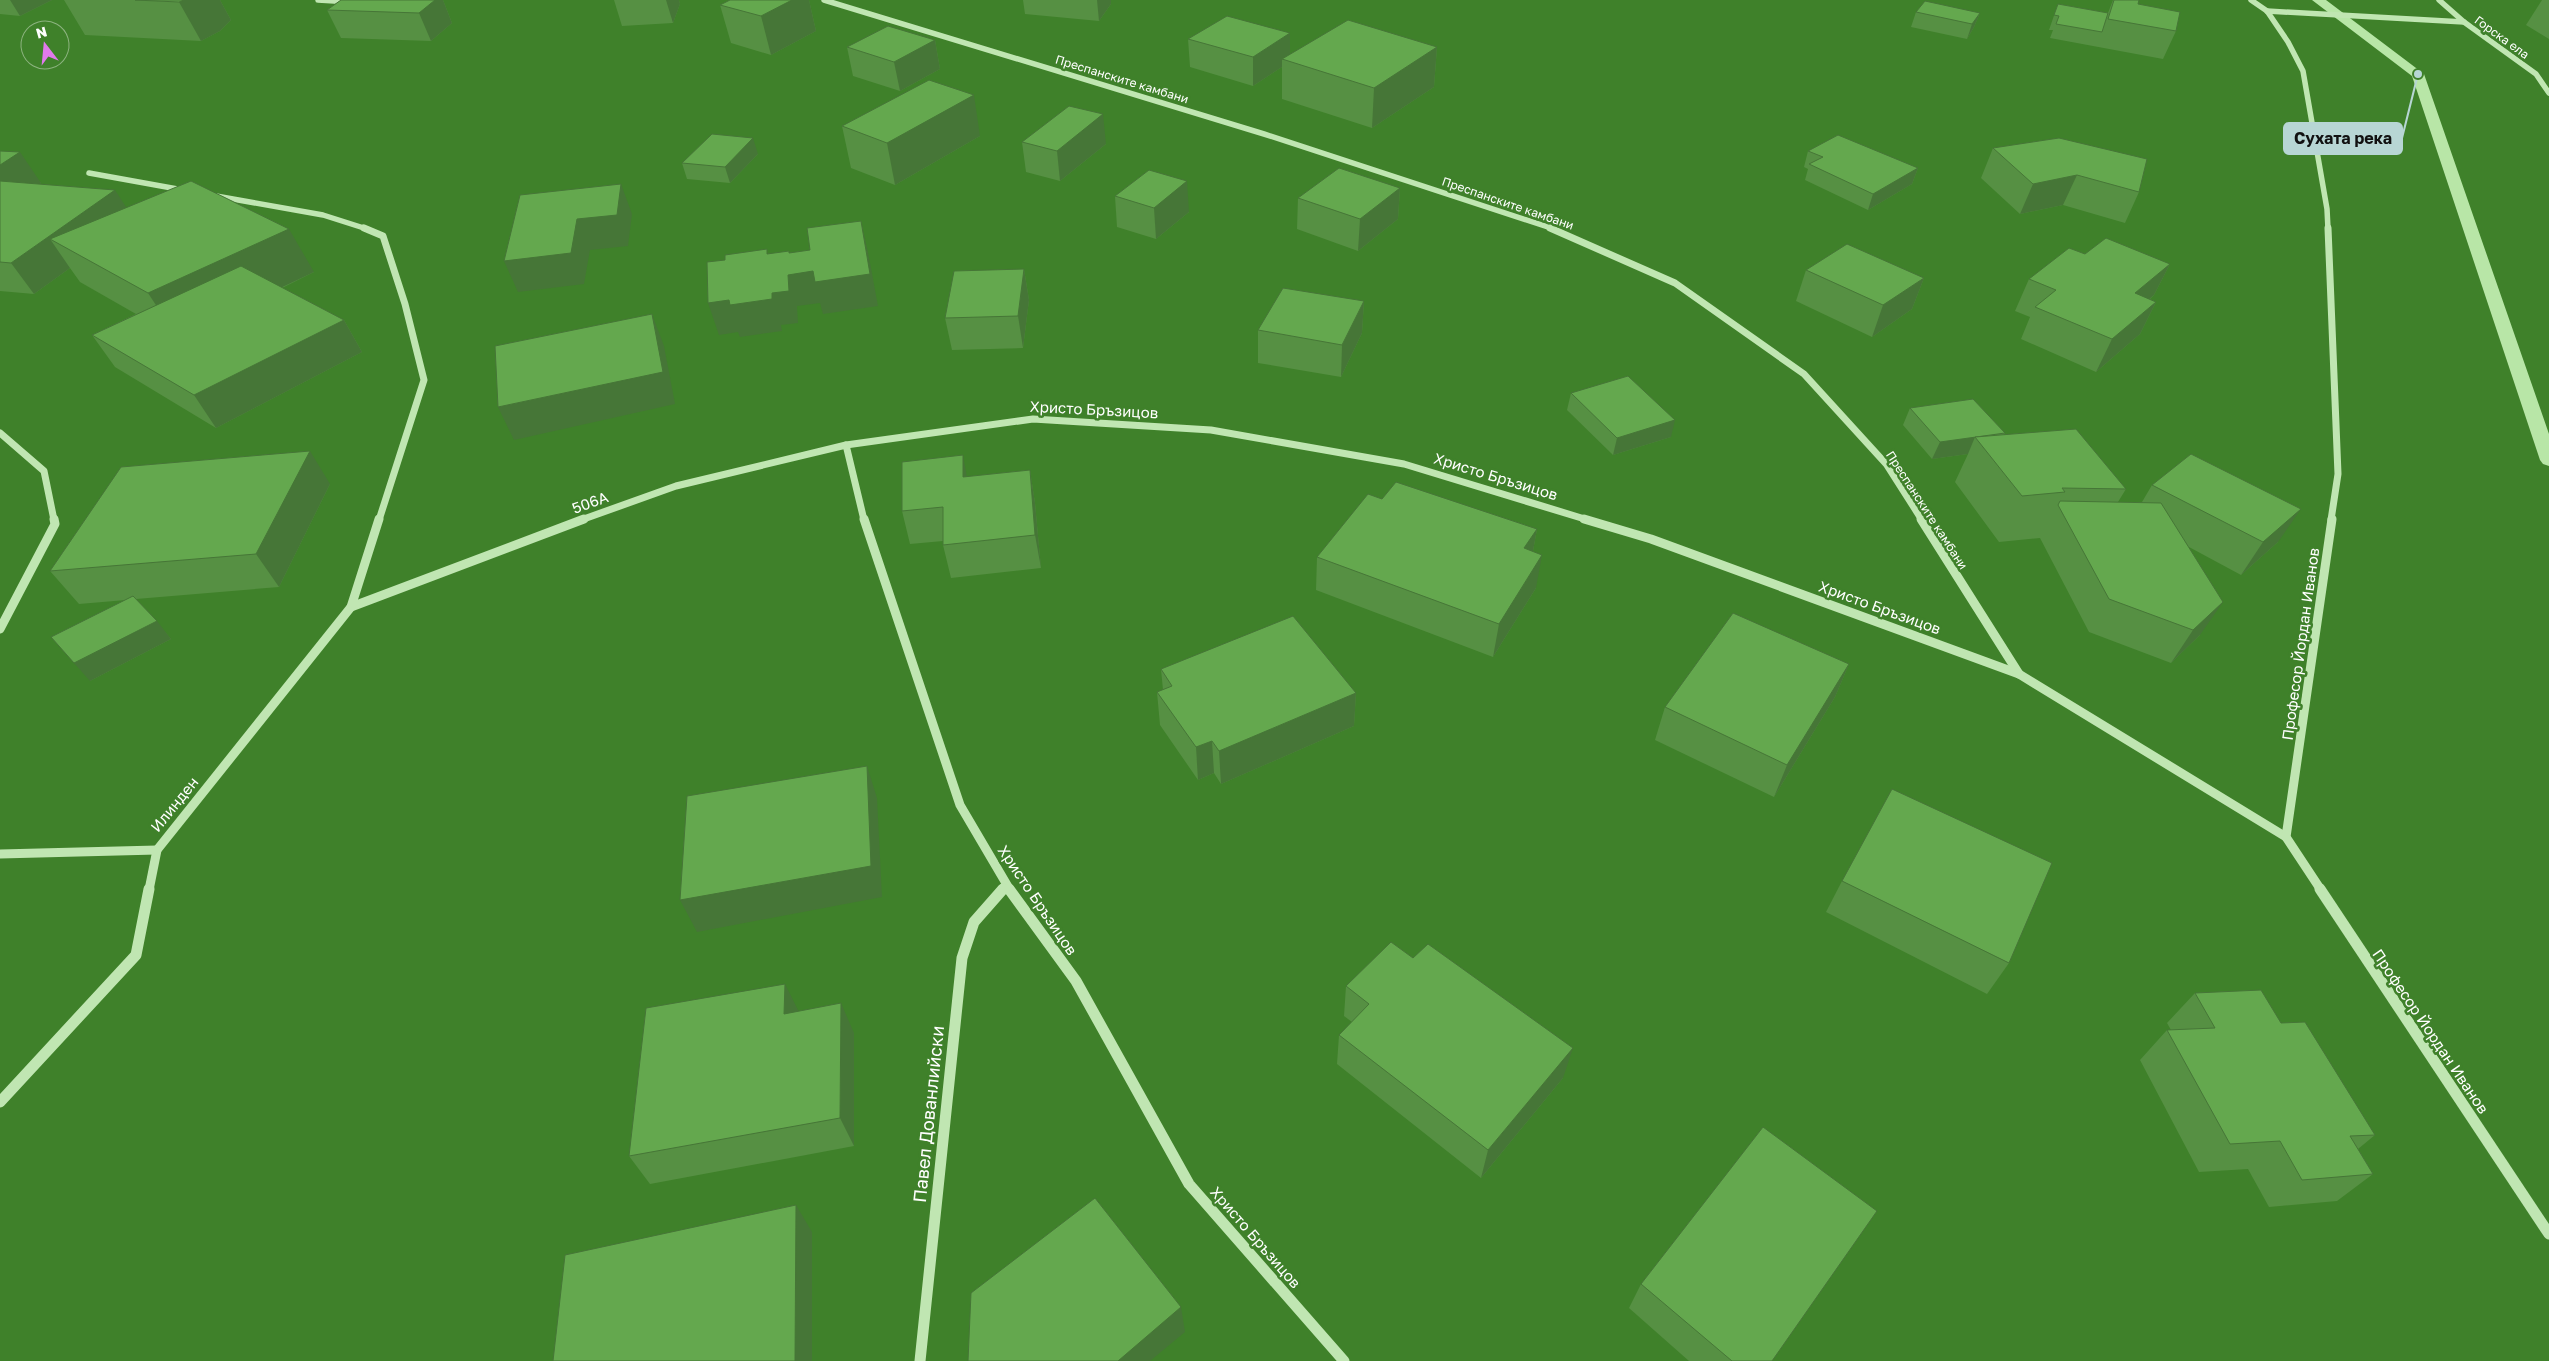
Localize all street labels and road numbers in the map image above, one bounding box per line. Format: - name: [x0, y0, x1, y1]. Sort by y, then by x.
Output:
- street label: Горска ела: [2472, 12, 2532, 62]
- street label: Преспанските камбани: [1054, 52, 1190, 106]
- street label: Преспанските камбани: [1440, 173, 1576, 233]
- street label: Христо Бръзицов: [1029, 397, 1159, 421]
- street label: Преспанските камбани: [1883, 448, 1971, 572]
- street label: Христо Бръзицов: [1432, 449, 1560, 503]
- street label: 506А: [569, 487, 611, 517]
- street label: Професор Йордан Иванов: [2278, 546, 2322, 742]
- street label: Христо Бръзицов: [1817, 577, 1943, 637]
- street label: Илинден: [146, 773, 202, 835]
- street label: Христо Бръзицов: [995, 842, 1081, 958]
- street label: Професор Йордан Иванов: [2369, 945, 2493, 1117]
- street label: Павел Дованлийски: [908, 1024, 948, 1204]
- street label: Христо Бръзицов: [1207, 1183, 1305, 1291]

